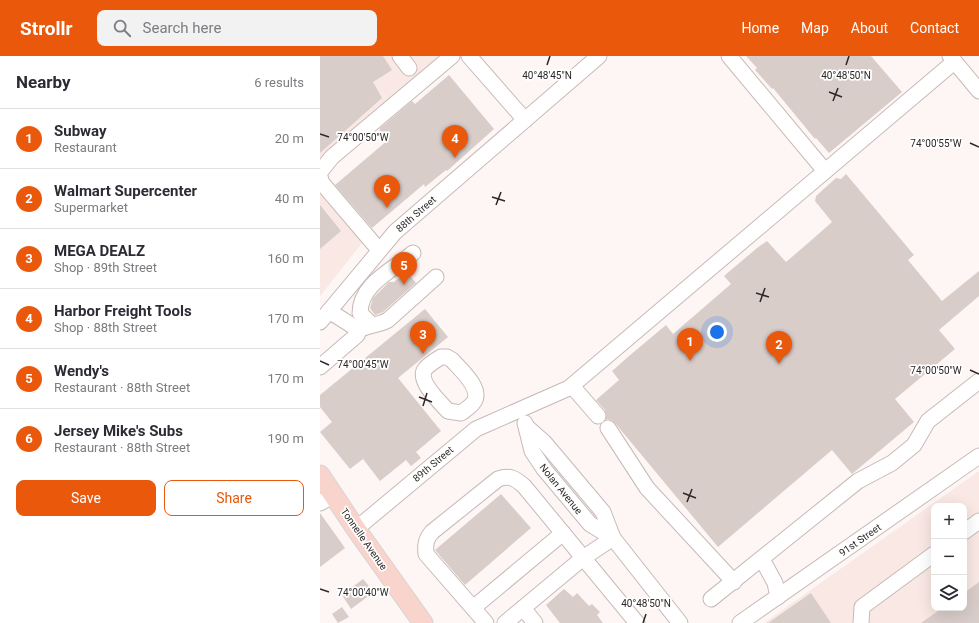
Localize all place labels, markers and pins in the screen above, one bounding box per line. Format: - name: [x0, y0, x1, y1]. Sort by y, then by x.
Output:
- pin: 4: [442, 125, 468, 158]
- pin: 6: [374, 175, 400, 208]
- pin: 5: [391, 252, 417, 285]
- pin: 3: [410, 321, 436, 354]
- pin: 1: [677, 328, 703, 361]
- pin: 2: [766, 331, 792, 364]

